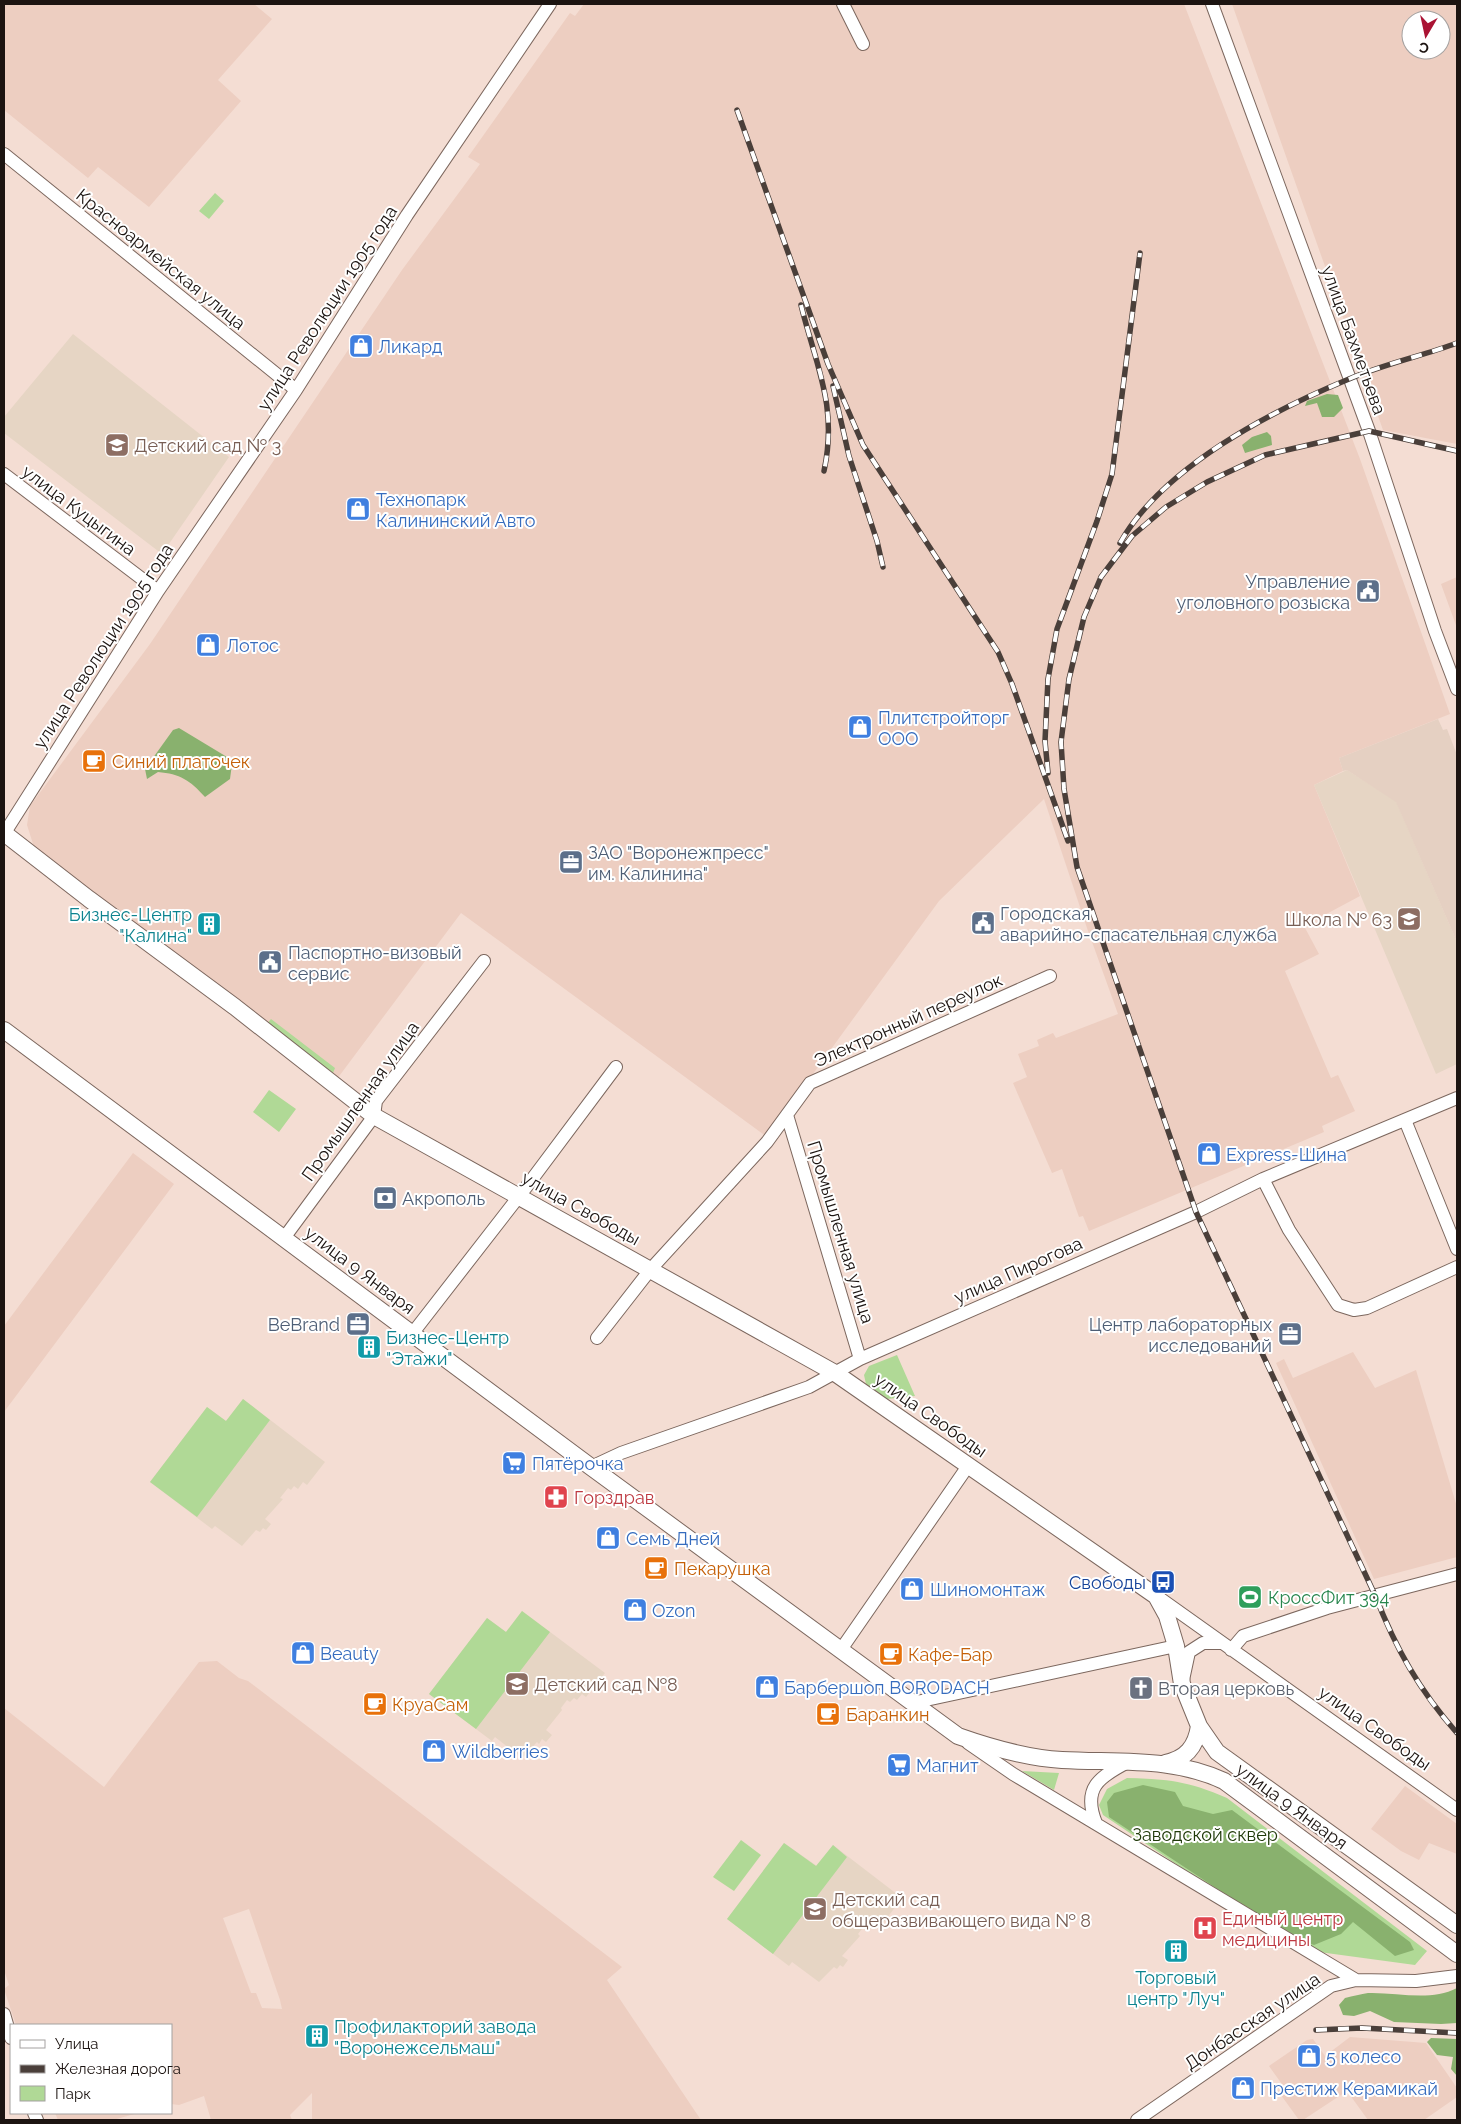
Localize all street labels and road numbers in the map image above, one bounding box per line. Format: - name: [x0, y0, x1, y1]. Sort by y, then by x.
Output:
- street label: Красноармейская улица: [72, 184, 250, 334]
- street label: улица Революции 1905 года: [253, 202, 401, 414]
- street label: улица Бахметьева: [1317, 263, 1391, 417]
- street label: улица Куцыгина: [18, 460, 140, 560]
- street label: улица Революции 1905 года: [29, 540, 177, 752]
- street label: Электронный переулок: [810, 969, 1006, 1071]
- street label: Промышленная улица: [297, 1017, 423, 1185]
- street label: Промышленная улица: [803, 1138, 879, 1326]
- street label: улица Свободы: [518, 1167, 644, 1249]
- street label: улица 9 Января: [301, 1222, 419, 1318]
- street label: улица Пирогова: [951, 1232, 1085, 1308]
- street label: улица Свободы: [871, 1368, 991, 1462]
- street label: улица Свободы: [1315, 1681, 1435, 1775]
- street label: улица 9 Января: [1232, 1759, 1352, 1853]
- street label: Донбасская улица: [1180, 1968, 1324, 2074]

